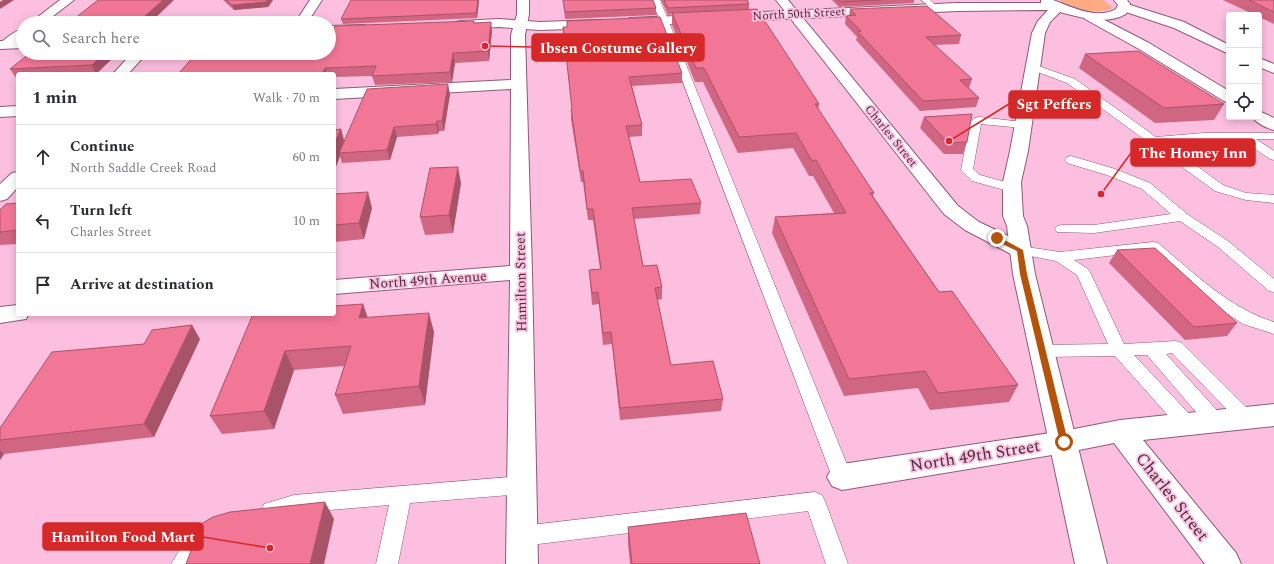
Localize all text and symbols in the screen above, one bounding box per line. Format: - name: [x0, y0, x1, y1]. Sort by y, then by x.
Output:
- street label: North 50th Street: [752, 2, 846, 26]
- map controls: [1226, 12, 1262, 120]
- button: +: [1226, 12, 1262, 48]
- search box: [16, 16, 336, 60]
- icon: search: [30, 27, 52, 49]
- text: Search here: [62, 27, 140, 50]
- callout: Ibsen Costume Gallery: [532, 34, 704, 61]
- text: Ibsen Costume Gallery: [540, 37, 697, 60]
- button: −: [1226, 48, 1262, 84]
- button: locate: [1226, 84, 1262, 120]
- text: 1 min: [32, 85, 77, 111]
- text: Walk · 70 m: [253, 88, 320, 108]
- callout: Sgt Peffers: [1009, 91, 1100, 118]
- text: Sgt Peffers: [1016, 93, 1092, 116]
- street label: Charles Street: [860, 101, 922, 171]
- text: Continue: [70, 135, 135, 158]
- callout: The Homey Inn: [1131, 139, 1255, 166]
- text: The Homey Inn: [1139, 142, 1247, 165]
- icon: ahead: [32, 146, 54, 168]
- text: 60 m: [293, 147, 320, 167]
- text: North Saddle Creek Road: [70, 158, 216, 178]
- text: Turn left: [70, 199, 132, 222]
- icon: left: [32, 210, 54, 232]
- text: 10 m: [293, 211, 320, 231]
- text: Charles Street: [70, 222, 152, 242]
- route end: [988, 229, 1006, 247]
- street label: Hamilton Street: [510, 232, 532, 332]
- street label: North 49th Avenue: [369, 265, 488, 295]
- text: Arrive at destination: [70, 273, 214, 296]
- icon: arrive: [32, 274, 54, 296]
- street label: North 49th Street: [908, 433, 1042, 479]
- route start: [1055, 433, 1073, 451]
- street label: Charles Street: [1129, 447, 1215, 547]
- callout: Hamilton Food Mart: [43, 523, 203, 550]
- text: Hamilton Food Mart: [51, 526, 195, 549]

